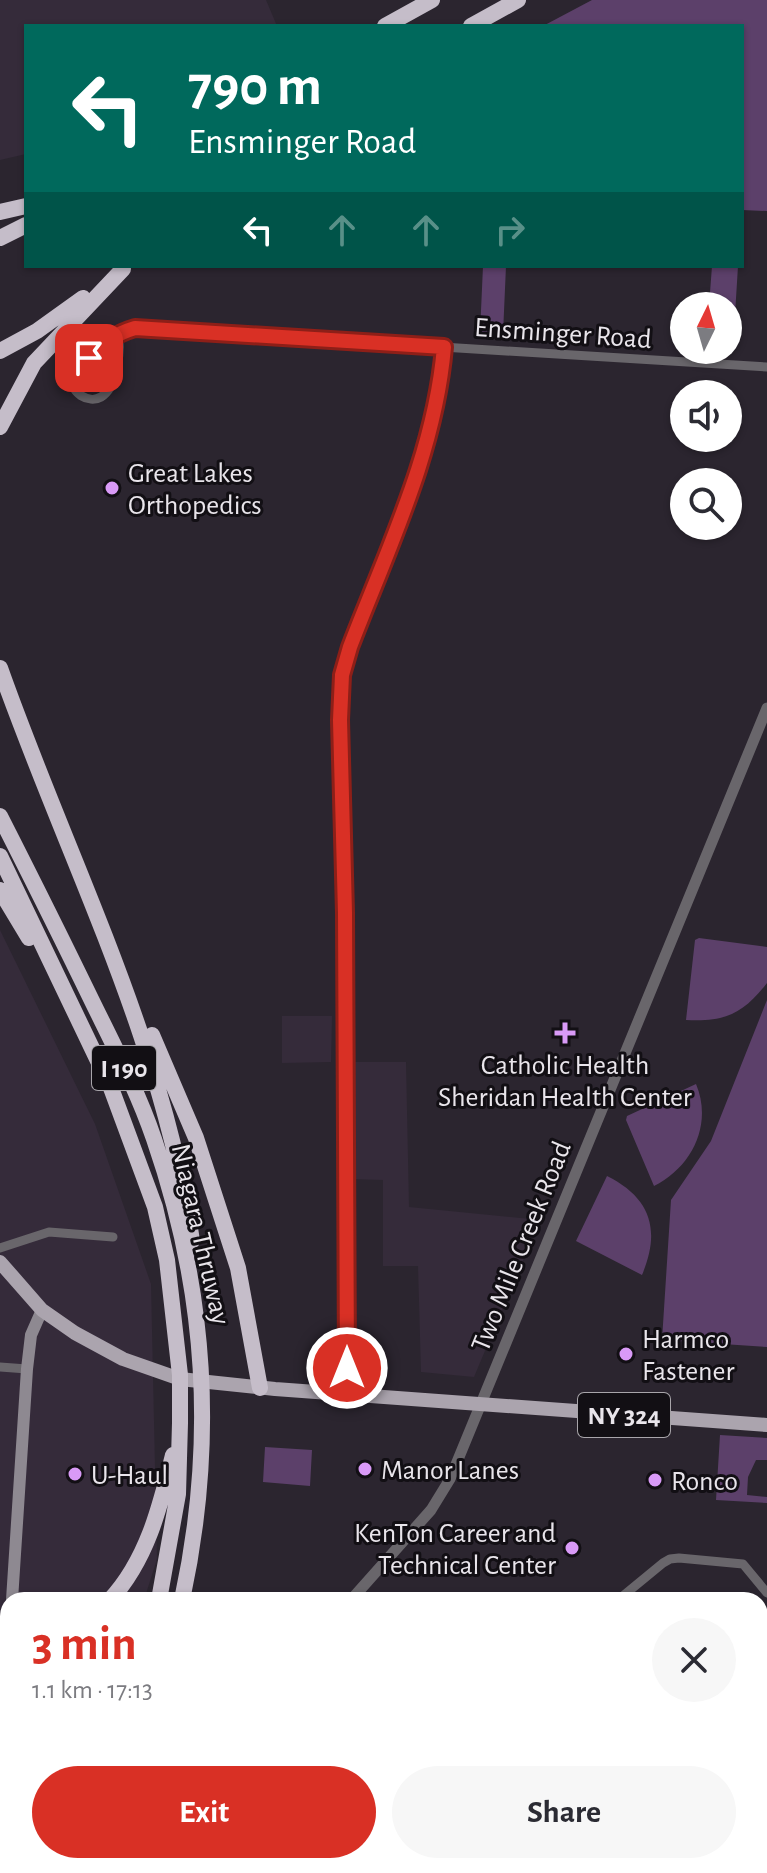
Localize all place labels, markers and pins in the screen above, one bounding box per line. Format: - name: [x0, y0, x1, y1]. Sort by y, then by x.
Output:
- pin: [55, 324, 123, 392]
- place label: Great Lakes Orthopedics: [128, 460, 262, 520]
- marker: Great Lakes Orthopedics: [103, 479, 121, 497]
- marker: Catholic Health Sheridan Health Center: [554, 1022, 576, 1044]
- place label: Catholic Health Sheridan Health Center: [438, 1052, 692, 1112]
- place label: Harmco Fastener: [642, 1326, 735, 1386]
- marker: Harmco Fastener: [617, 1345, 635, 1363]
- place label: Manor Lanes: [381, 1457, 519, 1485]
- marker: Manor Lanes: [356, 1460, 374, 1478]
- place label: U-Haul: [91, 1462, 168, 1490]
- marker: U-Haul: [66, 1465, 84, 1483]
- place label: Ronco: [671, 1468, 738, 1496]
- marker: Ronco: [646, 1471, 664, 1489]
- place label: KenTon Career and Technical Center: [354, 1520, 556, 1580]
- marker: KenTon Career and Technical Center: [563, 1539, 581, 1557]

